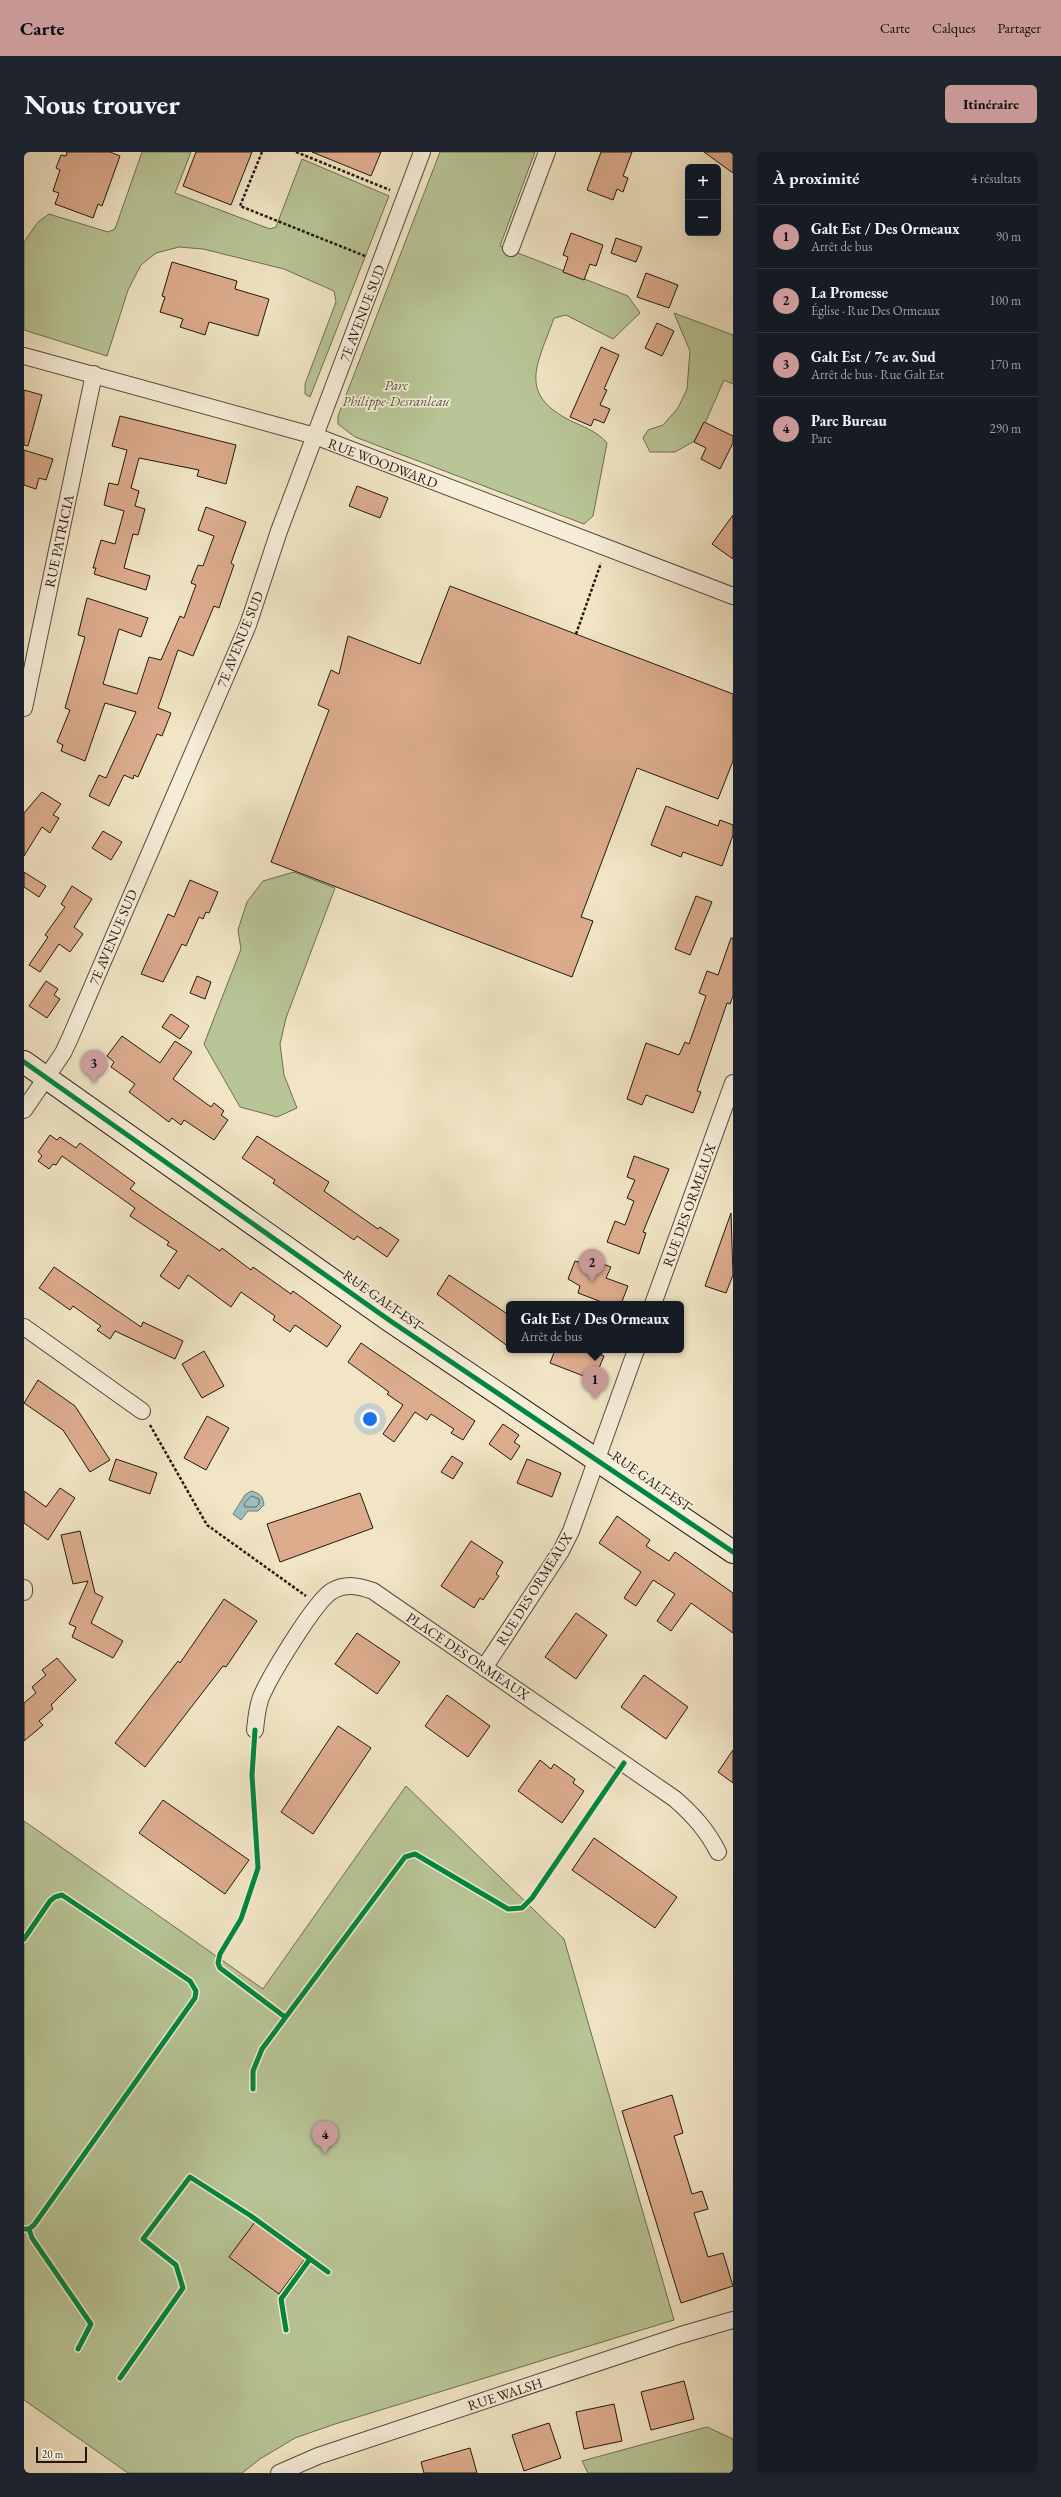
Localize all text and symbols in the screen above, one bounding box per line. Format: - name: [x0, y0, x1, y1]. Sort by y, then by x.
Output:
- text: Carte: [20, 16, 64, 41]
- text: Carte: [880, 19, 910, 37]
- text: Calques: [932, 19, 976, 37]
- text: Partager: [998, 19, 1041, 37]
- button: Itinéraire: [945, 85, 1037, 123]
- text: Nous trouver: [24, 86, 180, 122]
- map controls: [685, 164, 721, 236]
- button: +: [685, 164, 721, 200]
- text: À proximité: [773, 167, 859, 189]
- text: 4 résultats: [971, 170, 1021, 187]
- button: −: [685, 200, 721, 236]
- text: Galt Est / Des Ormeaux: [811, 219, 960, 238]
- text: 1: [783, 228, 789, 245]
- text: 90 m: [996, 228, 1021, 245]
- text: Arrêt de bus: [811, 238, 872, 255]
- street label: 7E AVENUE SUD: [335, 262, 389, 364]
- text: La Promesse: [811, 283, 888, 302]
- text: 2: [783, 292, 789, 309]
- text: 100 m: [990, 292, 1021, 309]
- text: Église · Rue Des Ormeaux: [811, 302, 940, 319]
- text: Galt Est / 7e av. Sud: [811, 347, 936, 366]
- text: 3: [783, 356, 789, 373]
- text: 170 m: [990, 356, 1021, 373]
- text: Arrêt de bus · Rue Galt Est: [811, 366, 944, 383]
- park label: Parc Philippe-Desranleau: [342, 376, 450, 410]
- text: Parc Bureau: [811, 411, 887, 430]
- text: 4: [783, 420, 789, 437]
- text: 290 m: [990, 420, 1021, 437]
- text: Parc: [811, 430, 832, 447]
- street label: RUE WOODWARD: [326, 434, 441, 492]
- street label: RUE PATRICIA: [40, 493, 78, 589]
- street label: 7E AVENUE SUD: [213, 588, 268, 690]
- street label: 7E AVENUE SUD: [85, 886, 141, 987]
- pin: 3: [81, 1050, 107, 1083]
- street label: RUE DES ORMEAUX: [658, 1141, 720, 1269]
- pin: 2: [579, 1249, 605, 1282]
- street label: RUE GALT EST: [340, 1266, 427, 1335]
- popup: [506, 1301, 684, 1353]
- text: Galt Est / Des Ormeaux: [521, 1309, 669, 1328]
- text: Arrêt de bus: [521, 1328, 582, 1345]
- pin: 1: [582, 1366, 608, 1399]
- your location: [360, 1409, 380, 1429]
- street label: RUE GALT EST: [609, 1447, 696, 1516]
- street label: RUE DES ORMEAUX: [492, 1529, 576, 1649]
- street label: PLACE DES ORMEAUX: [403, 1608, 533, 1704]
- pin: 4: [312, 2121, 338, 2154]
- street label: RUE WALSH: [465, 2373, 545, 2415]
- scale bar: [36, 2445, 87, 2464]
- text: 20 m: [42, 2447, 63, 2461]

